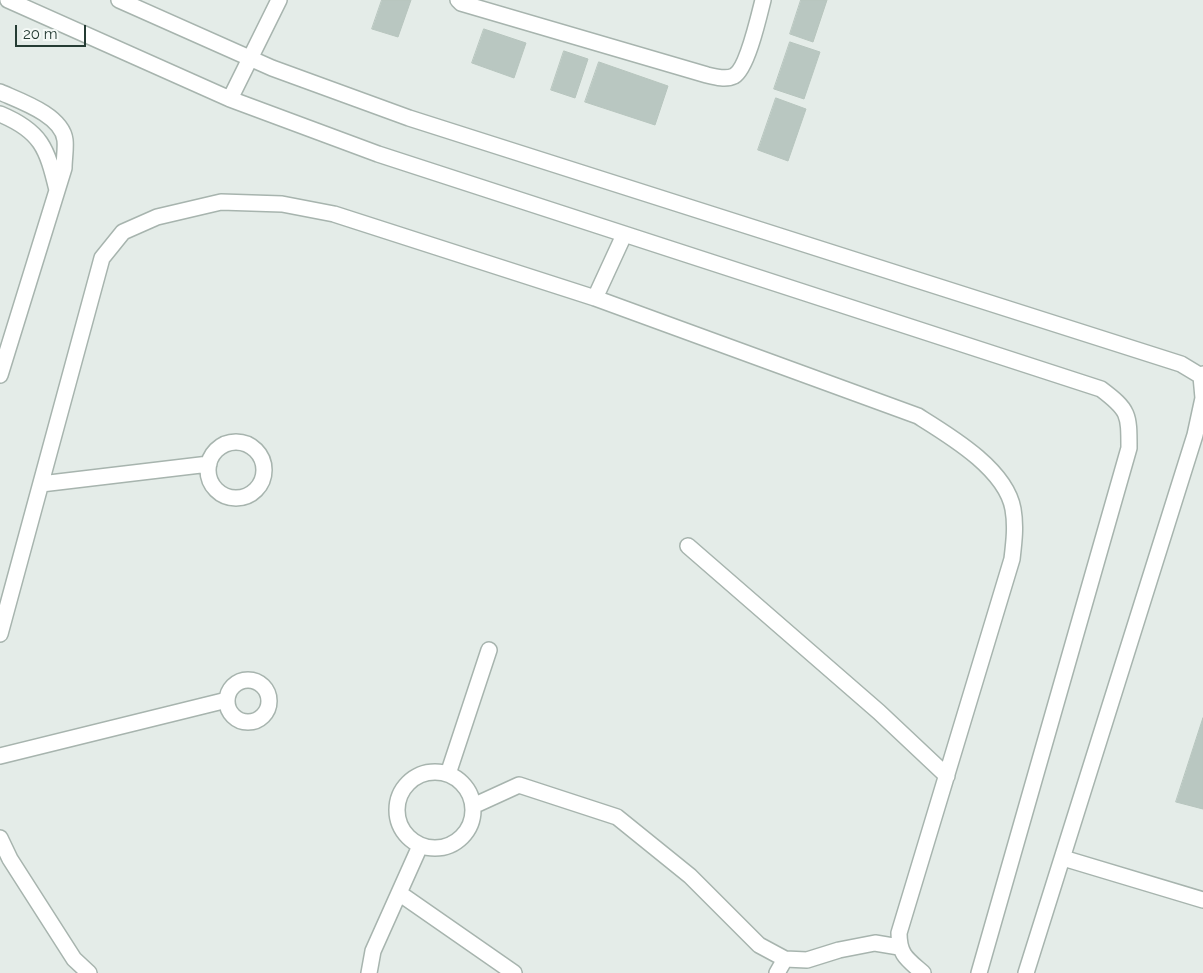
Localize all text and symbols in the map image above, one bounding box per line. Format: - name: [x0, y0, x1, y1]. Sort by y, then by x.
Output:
- scale bar: [18, 15, 89, 47]
- text: 20 m: [23, 25, 58, 43]

